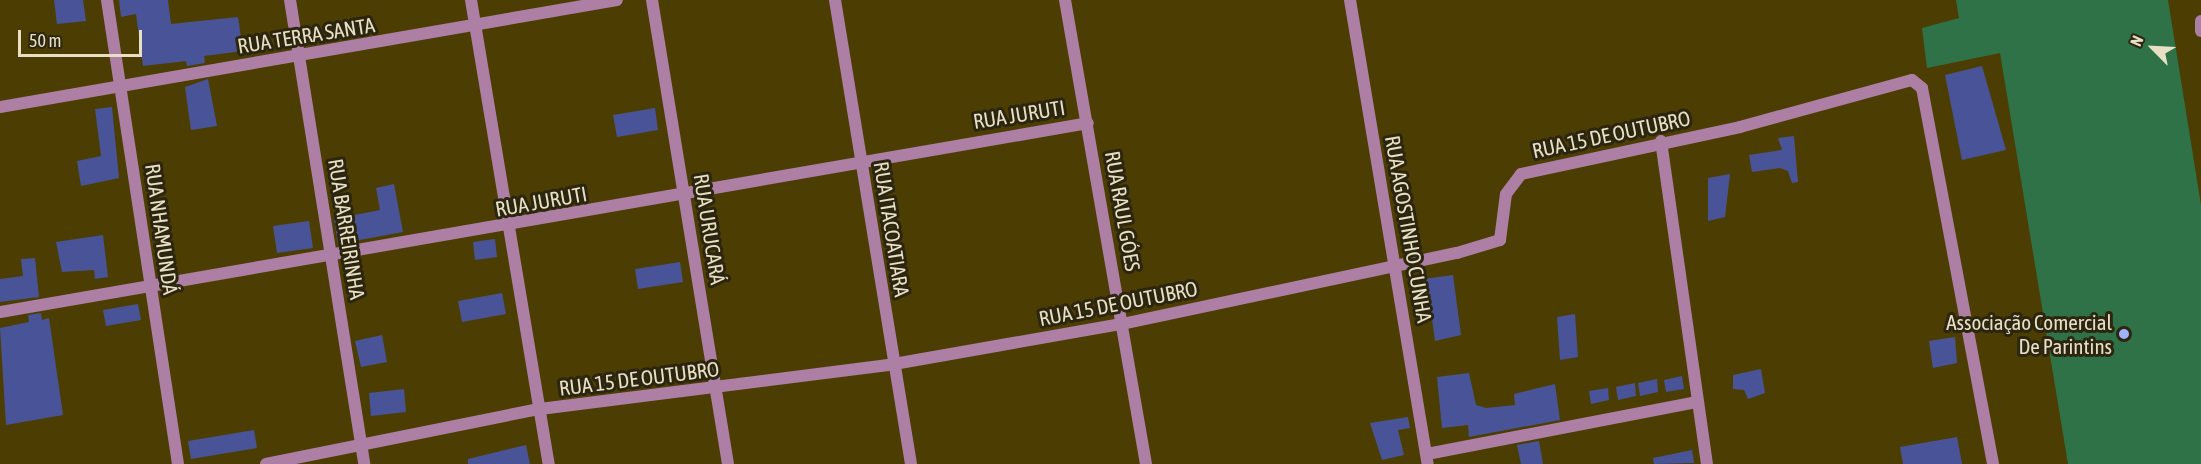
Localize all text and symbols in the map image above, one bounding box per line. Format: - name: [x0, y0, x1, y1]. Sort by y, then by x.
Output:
- street label: RUA TERRA SANTA: [236, 12, 376, 58]
- scale bar: [21, 18, 146, 56]
- north arrow: [2123, 18, 2183, 78]
- text: 50 m: [29, 30, 61, 51]
- text: N: [2126, 33, 2147, 49]
- street label: RUA JURUTI: [971, 94, 1067, 134]
- street label: RUA 15 DE OUTUBRO: [1530, 105, 1692, 163]
- street label: RUA AGOSTINHO CUNHA: [1380, 133, 1438, 325]
- street label: RUA RAUL GÓES: [1100, 149, 1146, 273]
- street label: RUA BARREIRINHA: [323, 157, 371, 301]
- street label: RUA ITACOATIARA: [869, 160, 915, 298]
- street label: RUA NHAMUNDÁ: [140, 162, 184, 296]
- street label: RUA URUCARÁ: [689, 172, 731, 286]
- street label: RUA JURUTI: [493, 181, 589, 221]
- street label: RUA 15 DE OUTUBRO: [1037, 275, 1199, 331]
- place label: Associação Comercial De Parintins: [1946, 309, 2112, 359]
- marker: Associação Comercial De Parintins: [2117, 327, 2131, 341]
- street label: RUA 15 DE OUTUBRO: [558, 356, 720, 400]

